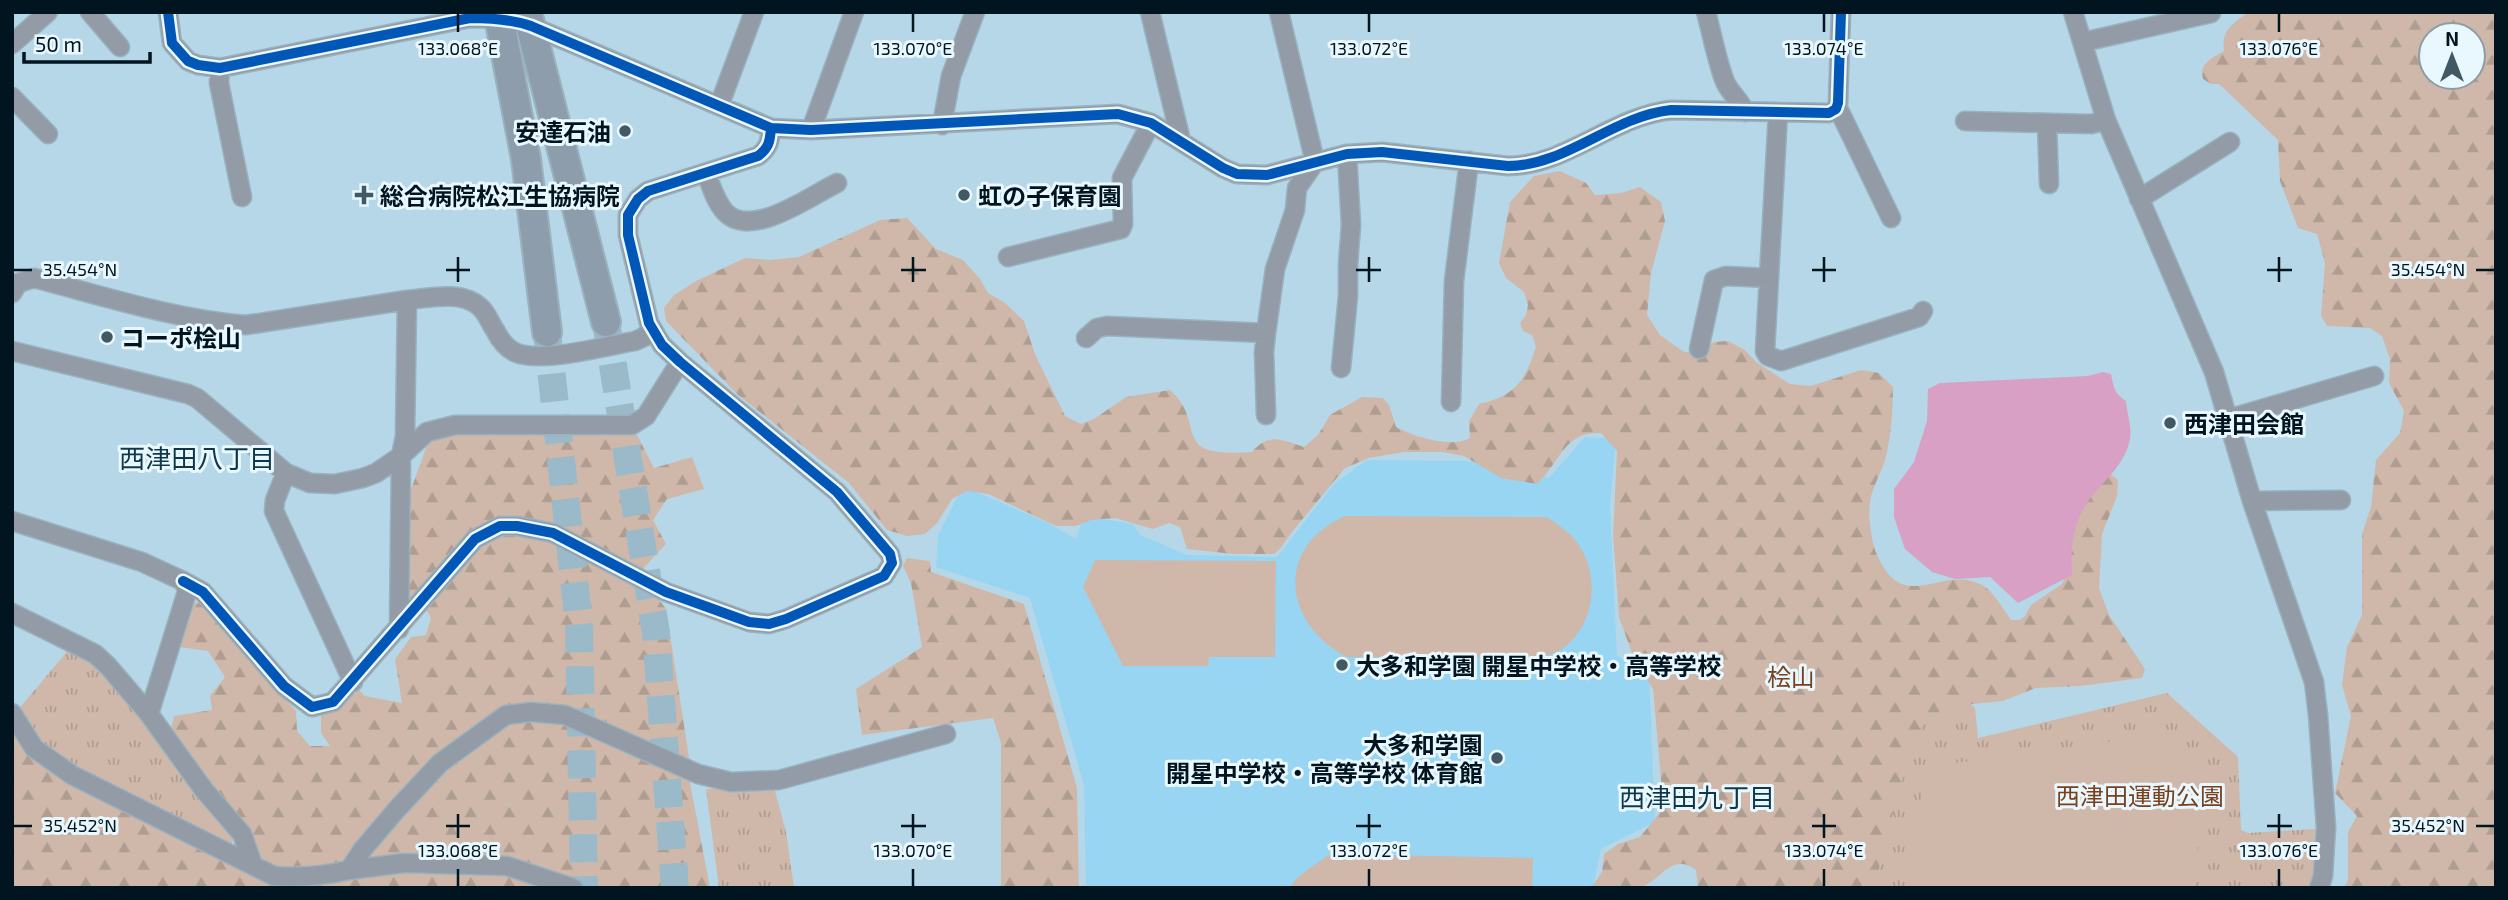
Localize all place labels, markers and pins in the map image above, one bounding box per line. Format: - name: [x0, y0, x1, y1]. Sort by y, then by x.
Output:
- place label: 安達石油: [515, 117, 611, 146]
- marker: 安達石油: [617, 123, 633, 139]
- place label: 総合病院松江生協病院: [380, 181, 620, 210]
- place label: 虹の子保育園: [978, 181, 1122, 210]
- marker: 総合病院松江生協病院: [354, 185, 374, 205]
- marker: 虹の子保育園: [956, 187, 972, 203]
- place label: コーポ桧山: [121, 323, 241, 352]
- marker: コーポ桧山: [99, 329, 115, 345]
- place label: 西津田会館: [2184, 409, 2304, 438]
- marker: 西津田会館: [2162, 415, 2178, 431]
- place label: 大多和学園 開星中学校・高等学校: [1356, 651, 1721, 680]
- marker: 大多和学園 開星中学校・高等学校: [1334, 657, 1350, 673]
- place label: 大多和学園 開星中学校・高等学校 体育館: [1166, 730, 1483, 787]
- marker: 大多和学園 開星中学校・高等学校 体育館: [1489, 750, 1505, 766]

